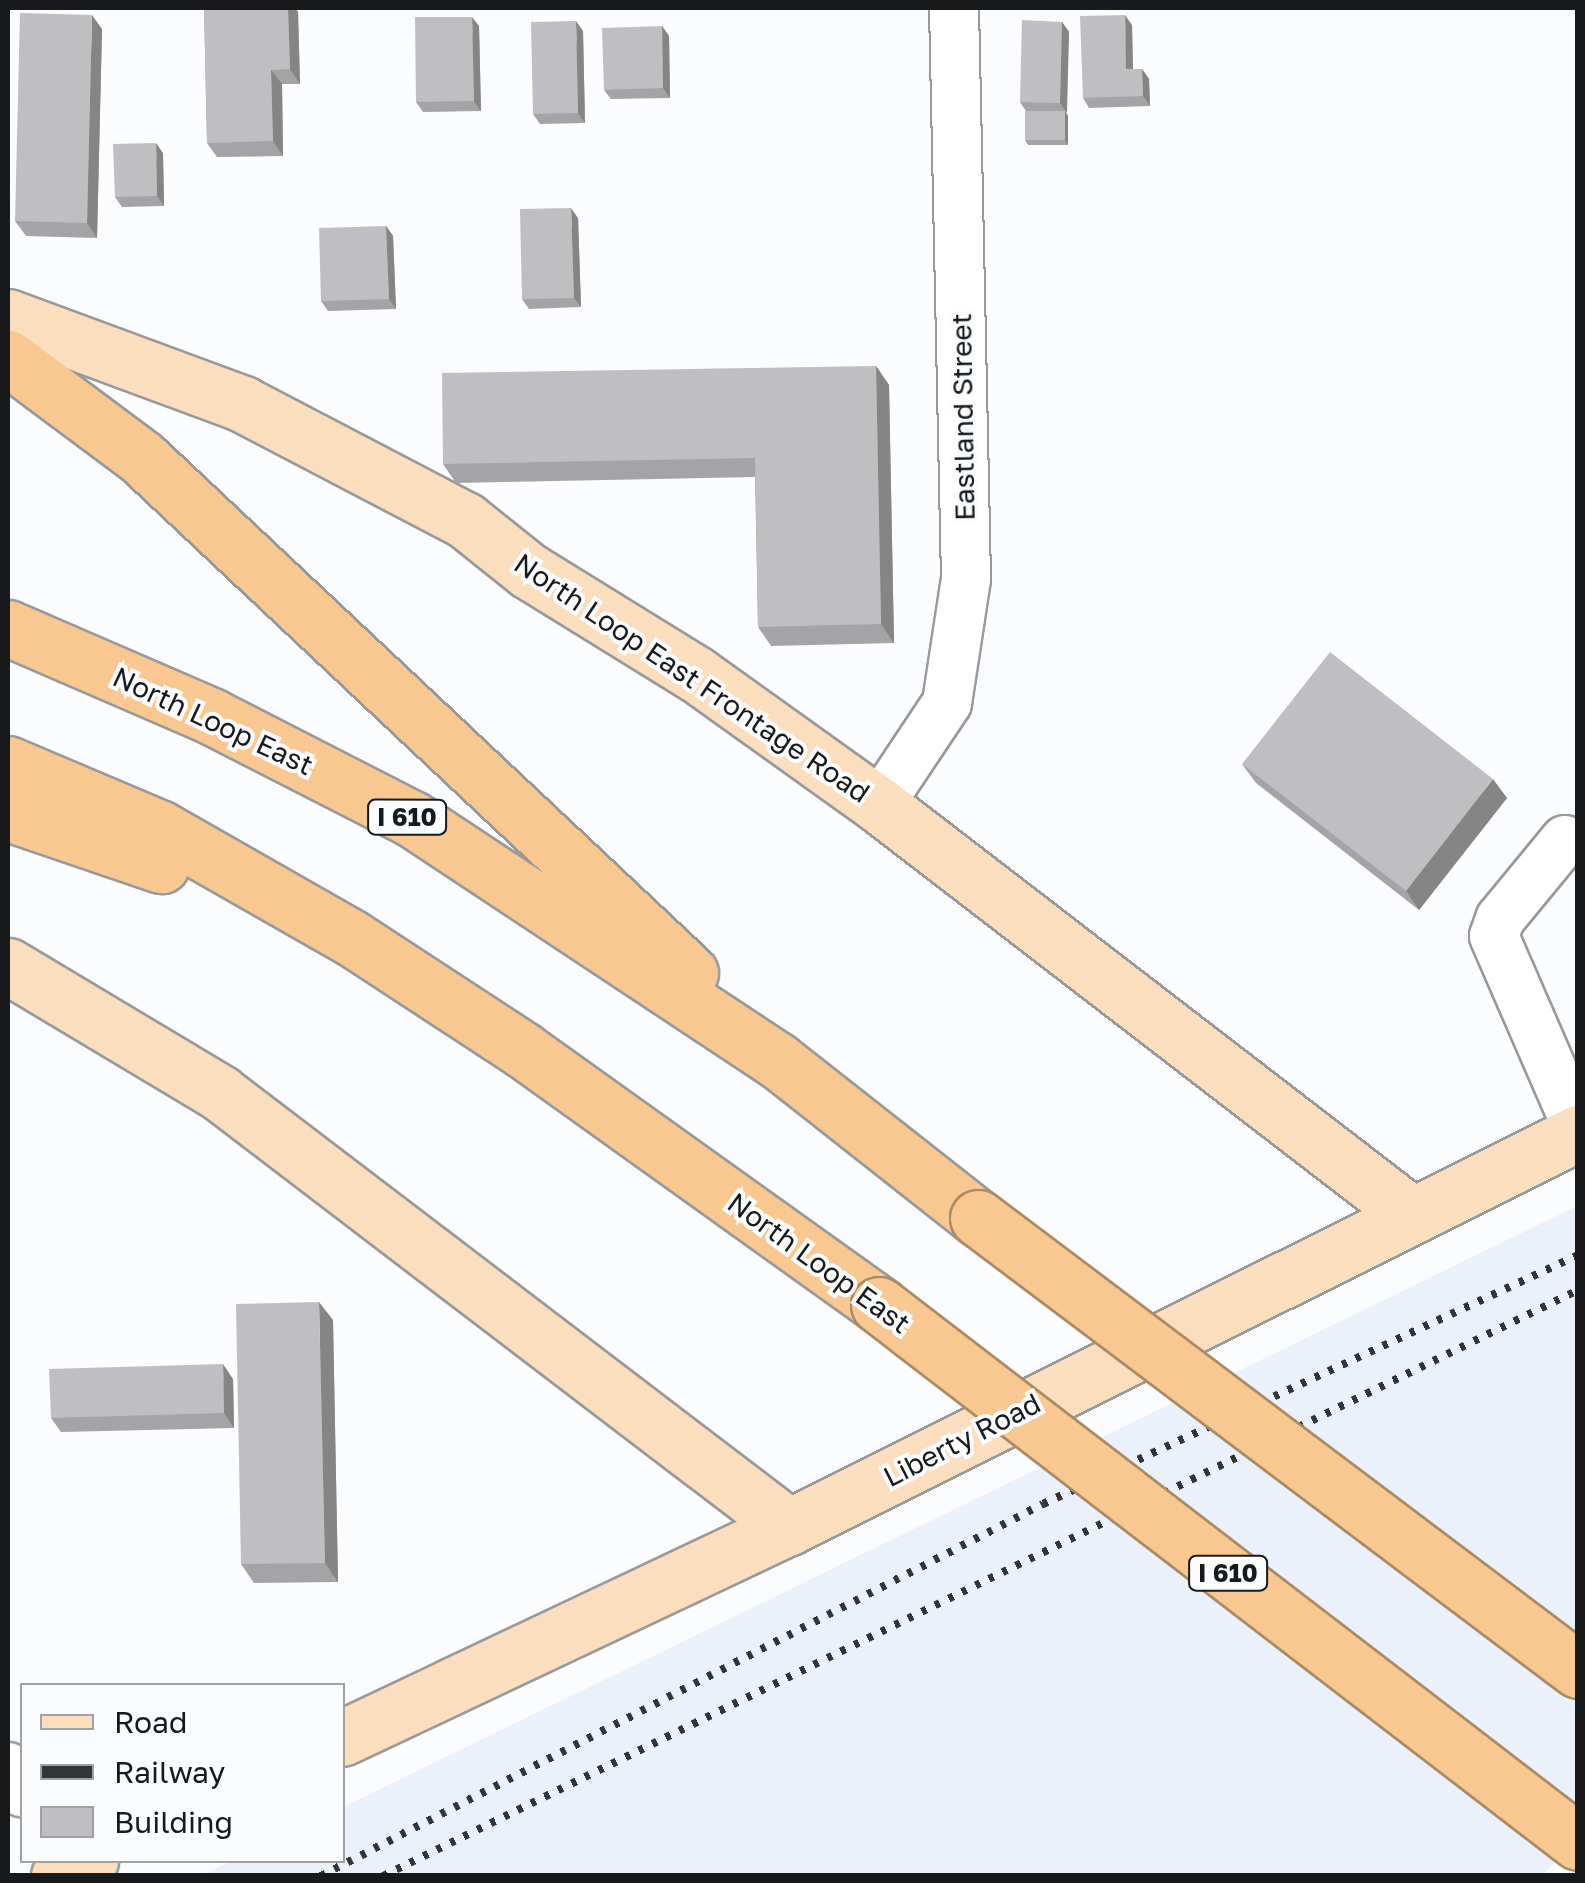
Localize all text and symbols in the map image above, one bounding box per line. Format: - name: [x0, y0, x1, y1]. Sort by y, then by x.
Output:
- street label: Eastland Street: [944, 313, 982, 521]
- street label: North Loop East Frontage Road: [508, 546, 876, 810]
- street label: North Loop East: [108, 660, 318, 782]
- road number: I 610: [367, 797, 447, 837]
- street label: North Loop East: [721, 1186, 917, 1340]
- street label: Liberty Road: [878, 1386, 1046, 1494]
- road number: I 610: [1188, 1553, 1268, 1593]
- legend: [20, 1683, 345, 1863]
- text: Road: [114, 1704, 188, 1740]
- text: Railway: [114, 1754, 225, 1790]
- text: Building: [114, 1804, 233, 1840]

